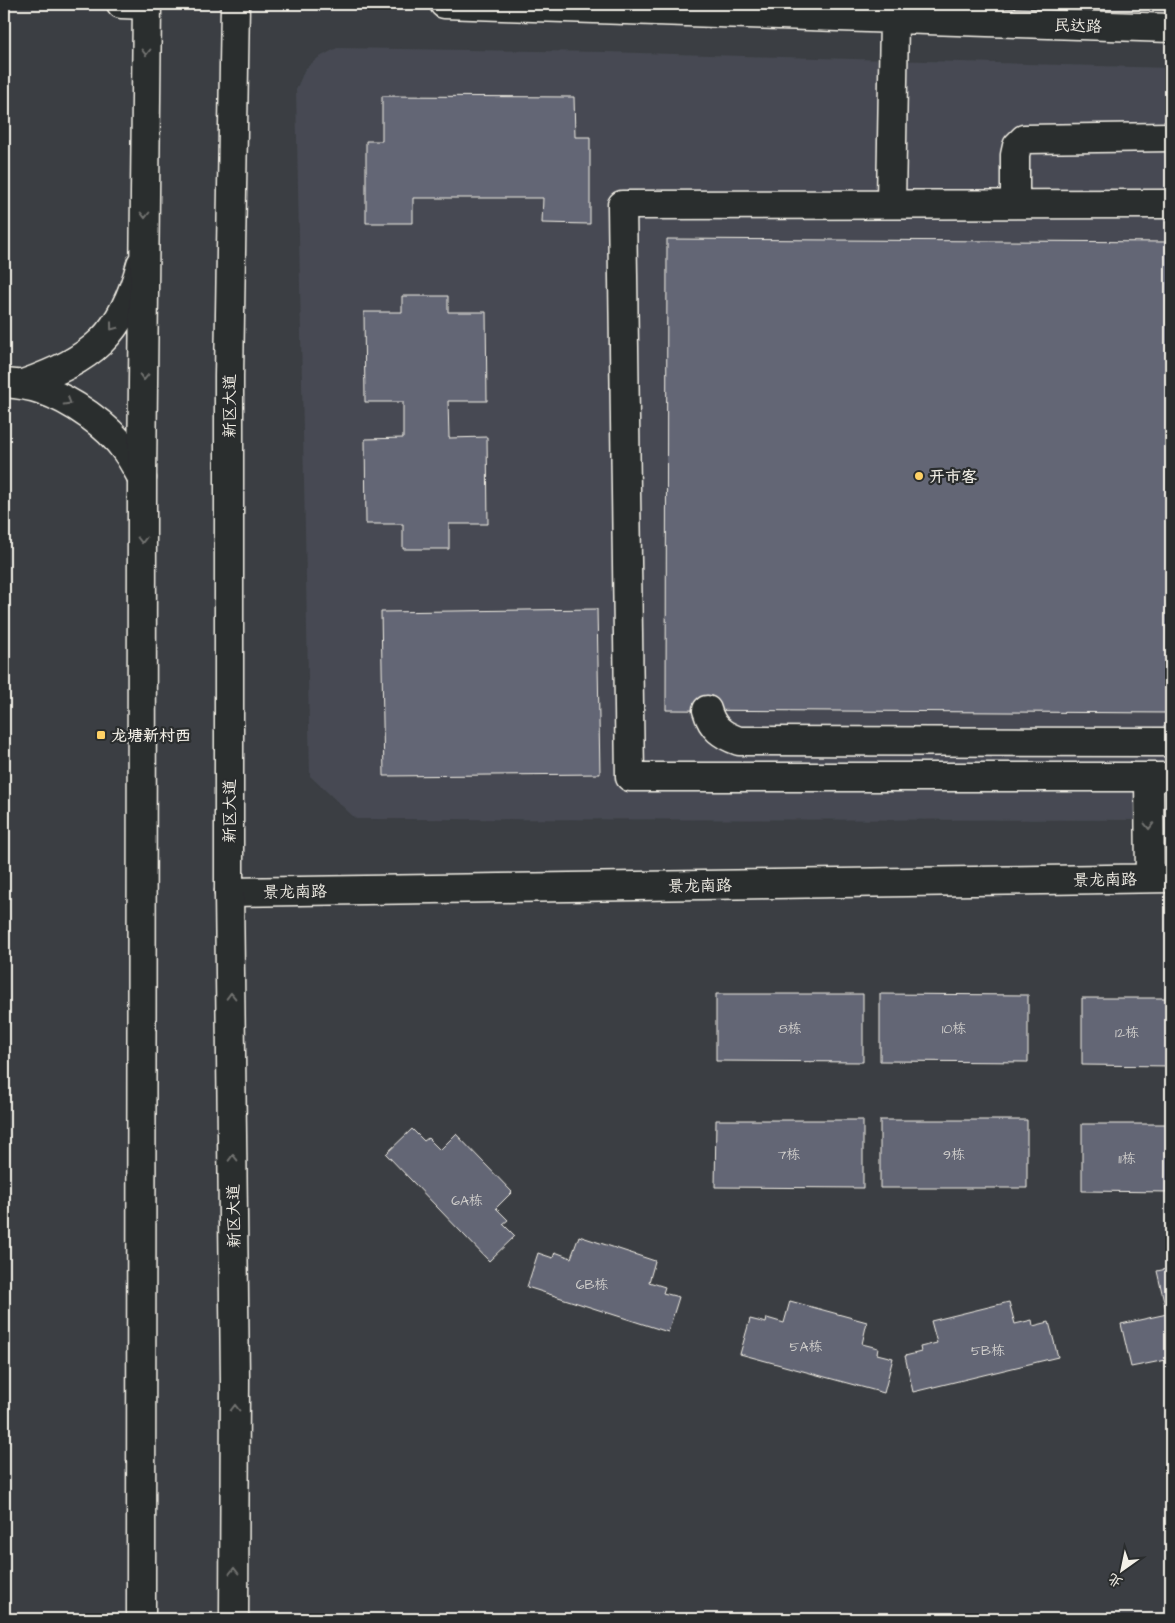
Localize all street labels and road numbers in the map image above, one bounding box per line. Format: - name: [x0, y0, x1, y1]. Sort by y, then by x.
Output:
- street label: 民达路: [1054, 14, 1102, 38]
- street label: 新区大道: [219, 374, 241, 438]
- street label: 新区大道: [219, 779, 241, 843]
- street label: 景龙南路: [1073, 868, 1137, 892]
- street label: 景龙南路: [668, 874, 732, 898]
- street label: 景龙南路: [263, 880, 327, 904]
- street label: 新区大道: [222, 1184, 246, 1248]

